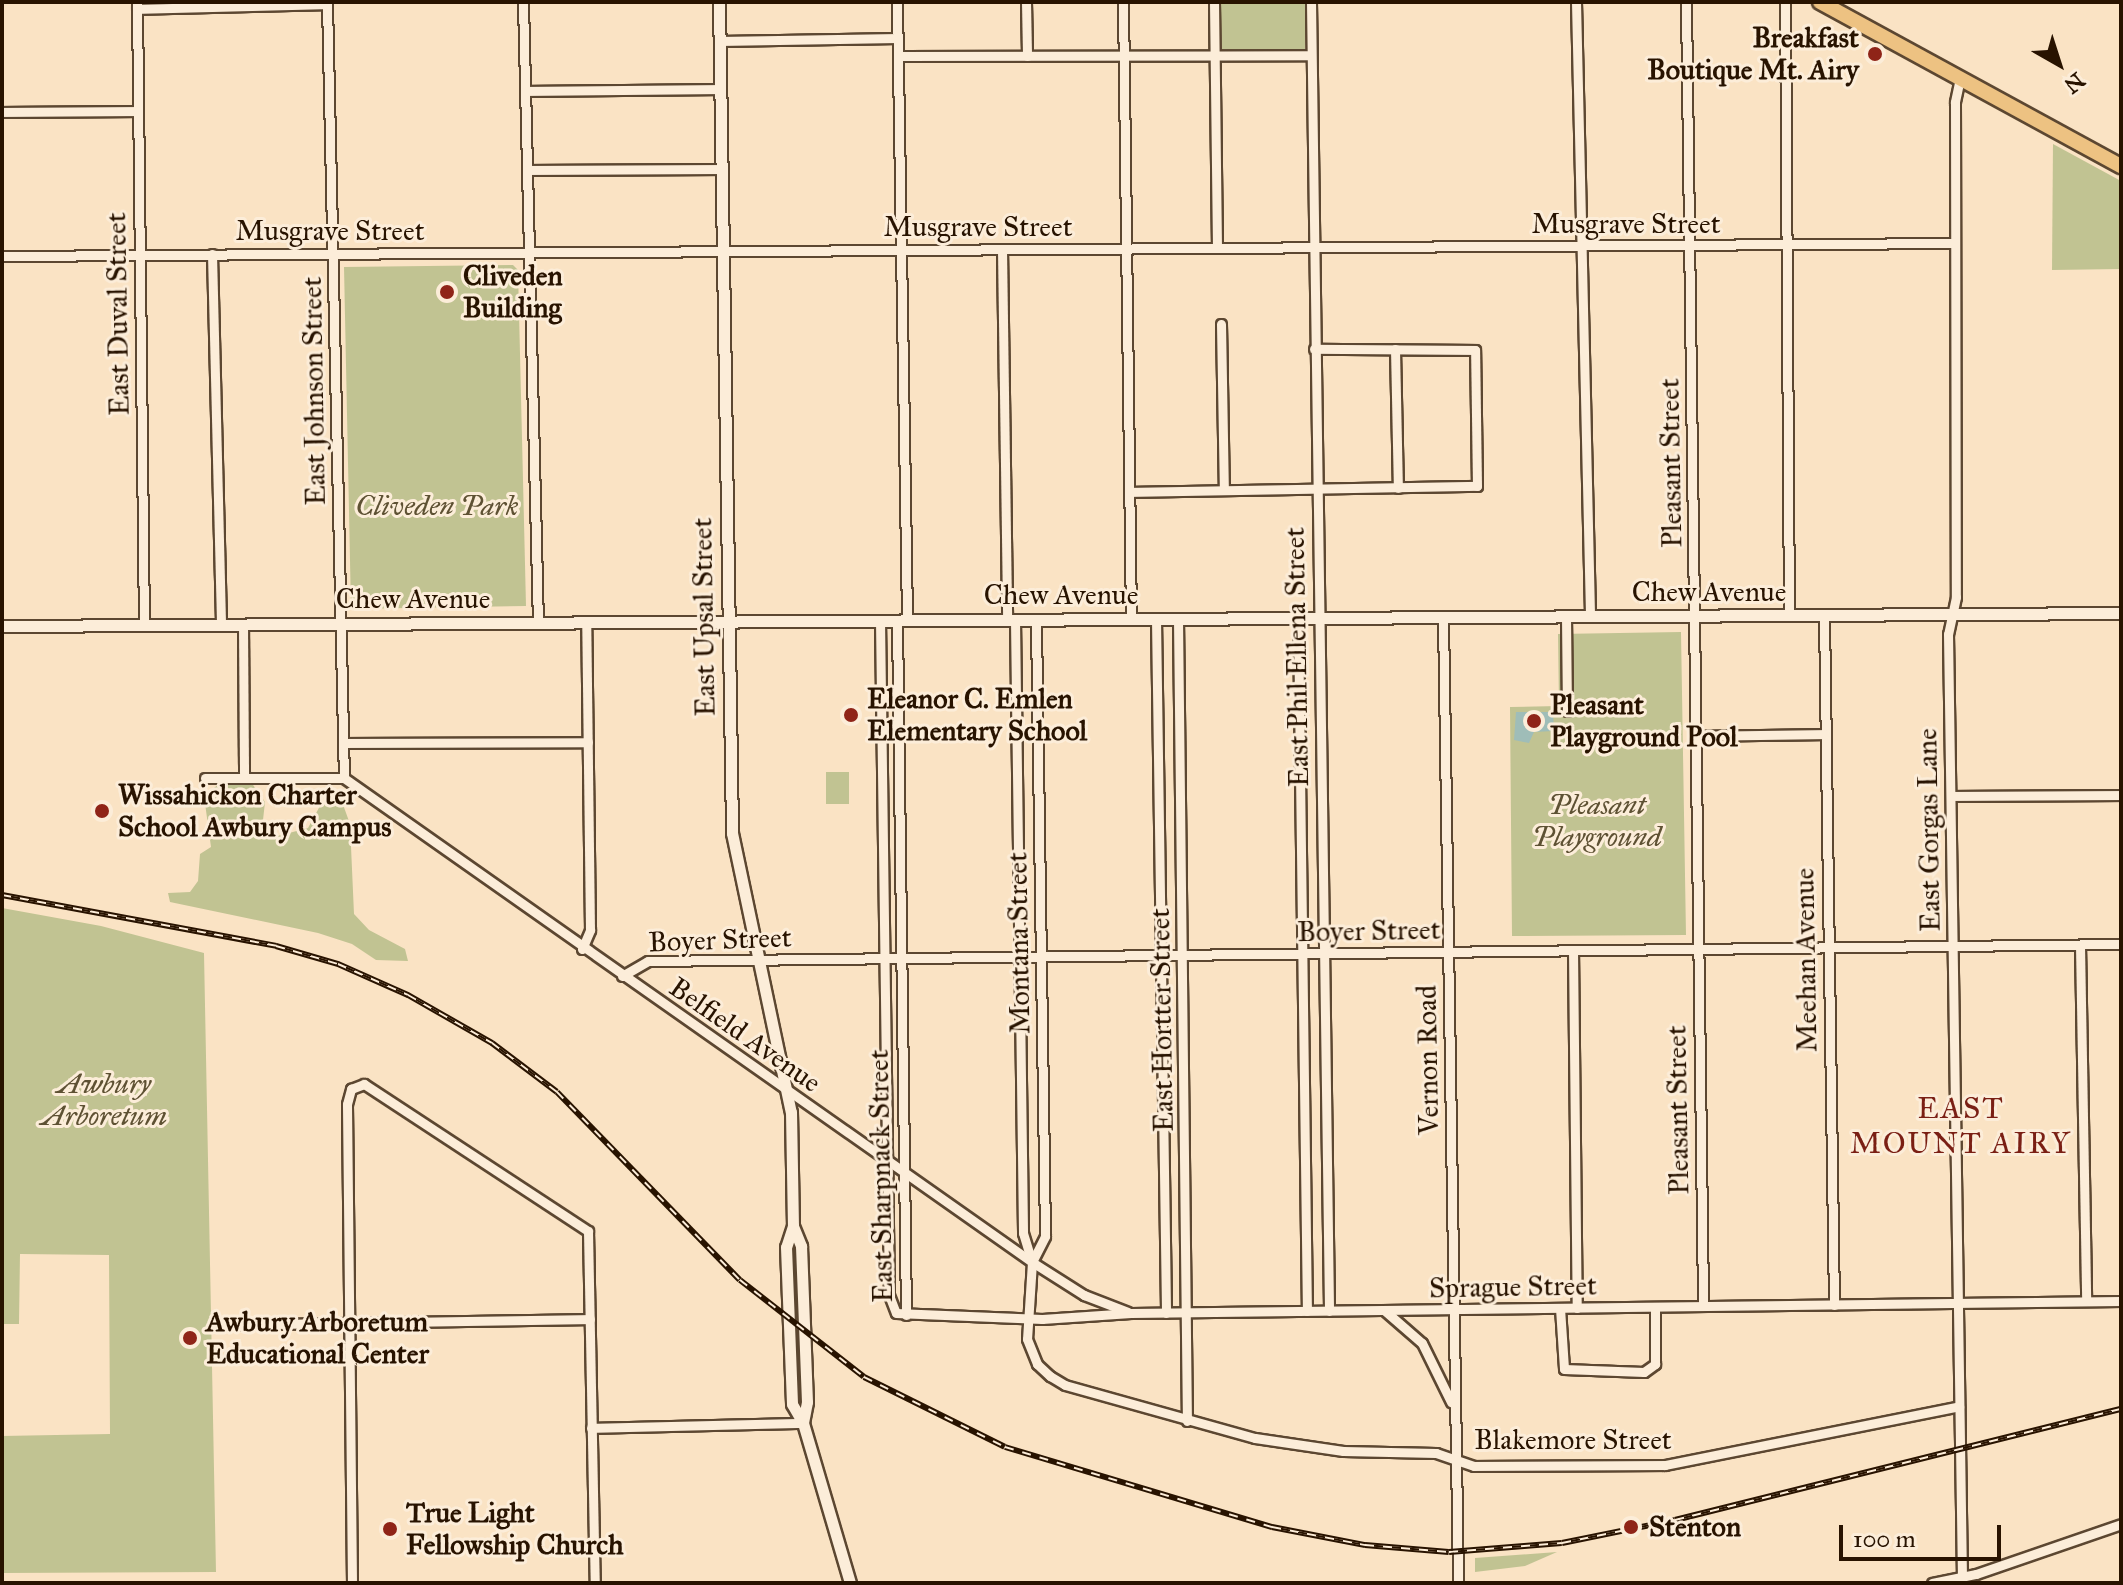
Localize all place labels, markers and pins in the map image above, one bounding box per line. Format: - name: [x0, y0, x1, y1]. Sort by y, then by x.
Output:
- place label: Breakfast Boutique Mt. Airy: [1647, 21, 1859, 87]
- marker: Breakfast Boutique Mt. Airy: [1866, 45, 1884, 63]
- place label: Cliveden Building: [463, 259, 563, 325]
- marker: Cliveden Building: [438, 283, 456, 301]
- place label: Eleanor C. Emlen Elementary School: [867, 682, 1087, 748]
- place label: Pleasant Playground Pool: [1550, 688, 1738, 754]
- marker: Eleanor C. Emlen Elementary School: [842, 706, 860, 724]
- marker: Pleasant Playground Pool: [1525, 712, 1543, 730]
- place label: Wissahickon Charter School Awbury Campus: [118, 778, 392, 844]
- marker: Wissahickon Charter School Awbury Campus: [93, 802, 111, 820]
- place label: Awbury Arboretum Educational Center: [206, 1305, 429, 1371]
- marker: Awbury Arboretum Educational Center: [181, 1329, 199, 1347]
- place label: True Light Fellowship Church: [406, 1496, 624, 1562]
- place label: Stenton: [1649, 1510, 1741, 1544]
- marker: Stenton: [1620, 1516, 1642, 1538]
- marker: True Light Fellowship Church: [381, 1520, 399, 1538]

